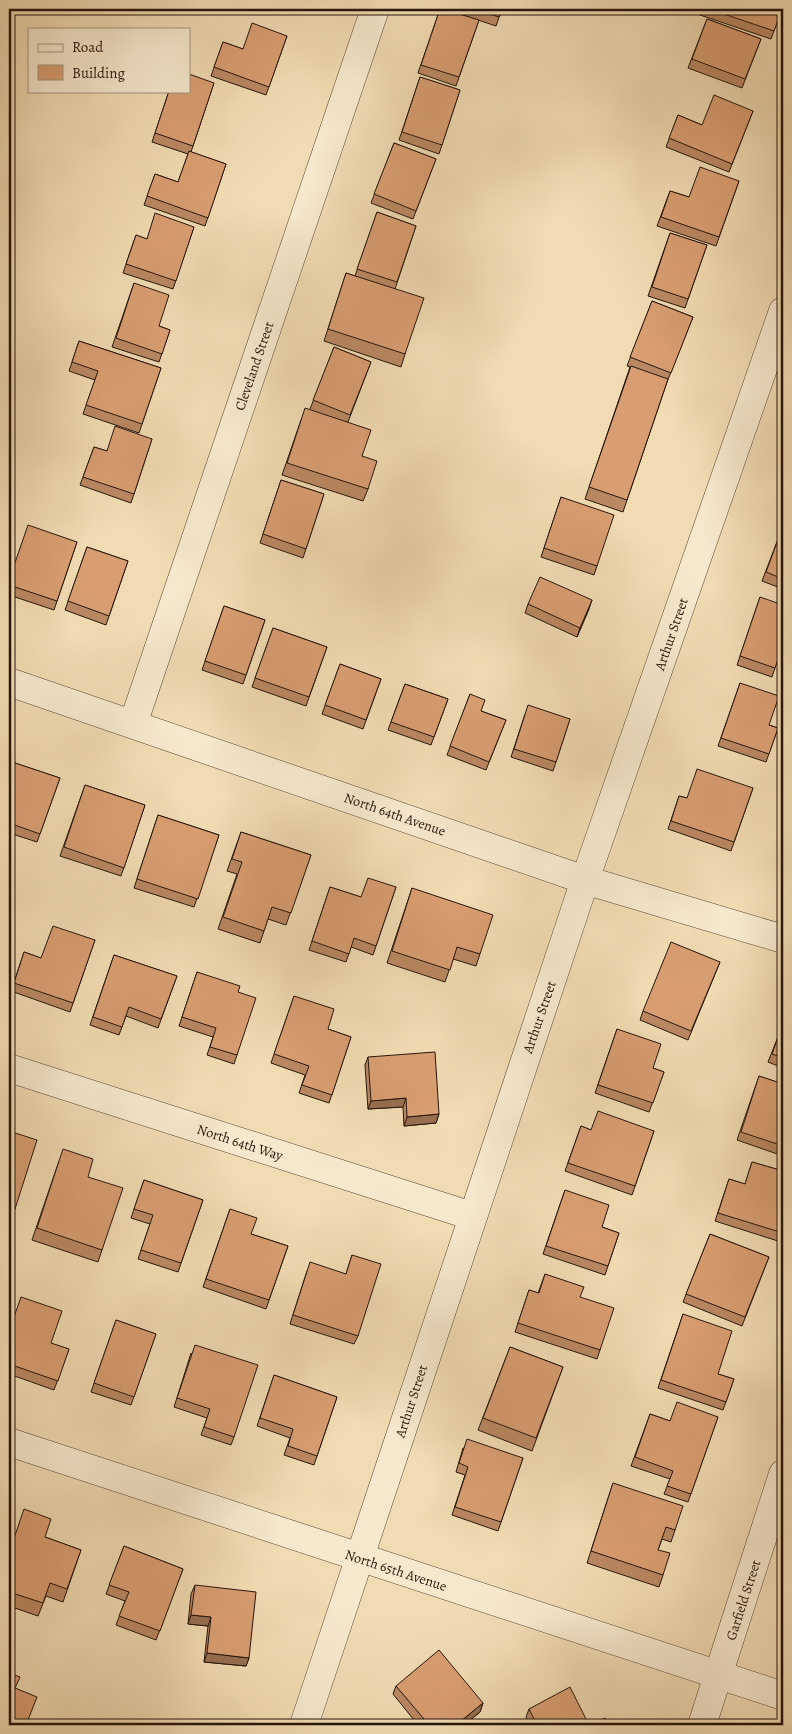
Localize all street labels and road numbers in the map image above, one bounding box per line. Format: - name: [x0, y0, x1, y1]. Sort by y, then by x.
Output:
- street label: Cleveland Street: [230, 319, 279, 413]
- street label: Arthur Street: [650, 595, 693, 674]
- street label: North 64th Avenue: [341, 788, 448, 841]
- street label: Arthur Street: [518, 978, 561, 1057]
- street label: North 64th Way: [195, 1120, 286, 1166]
- street label: Arthur Street: [390, 1362, 432, 1441]
- street label: North 65th Avenue: [342, 1545, 449, 1596]
- street label: Garfield Street: [722, 1557, 766, 1643]

